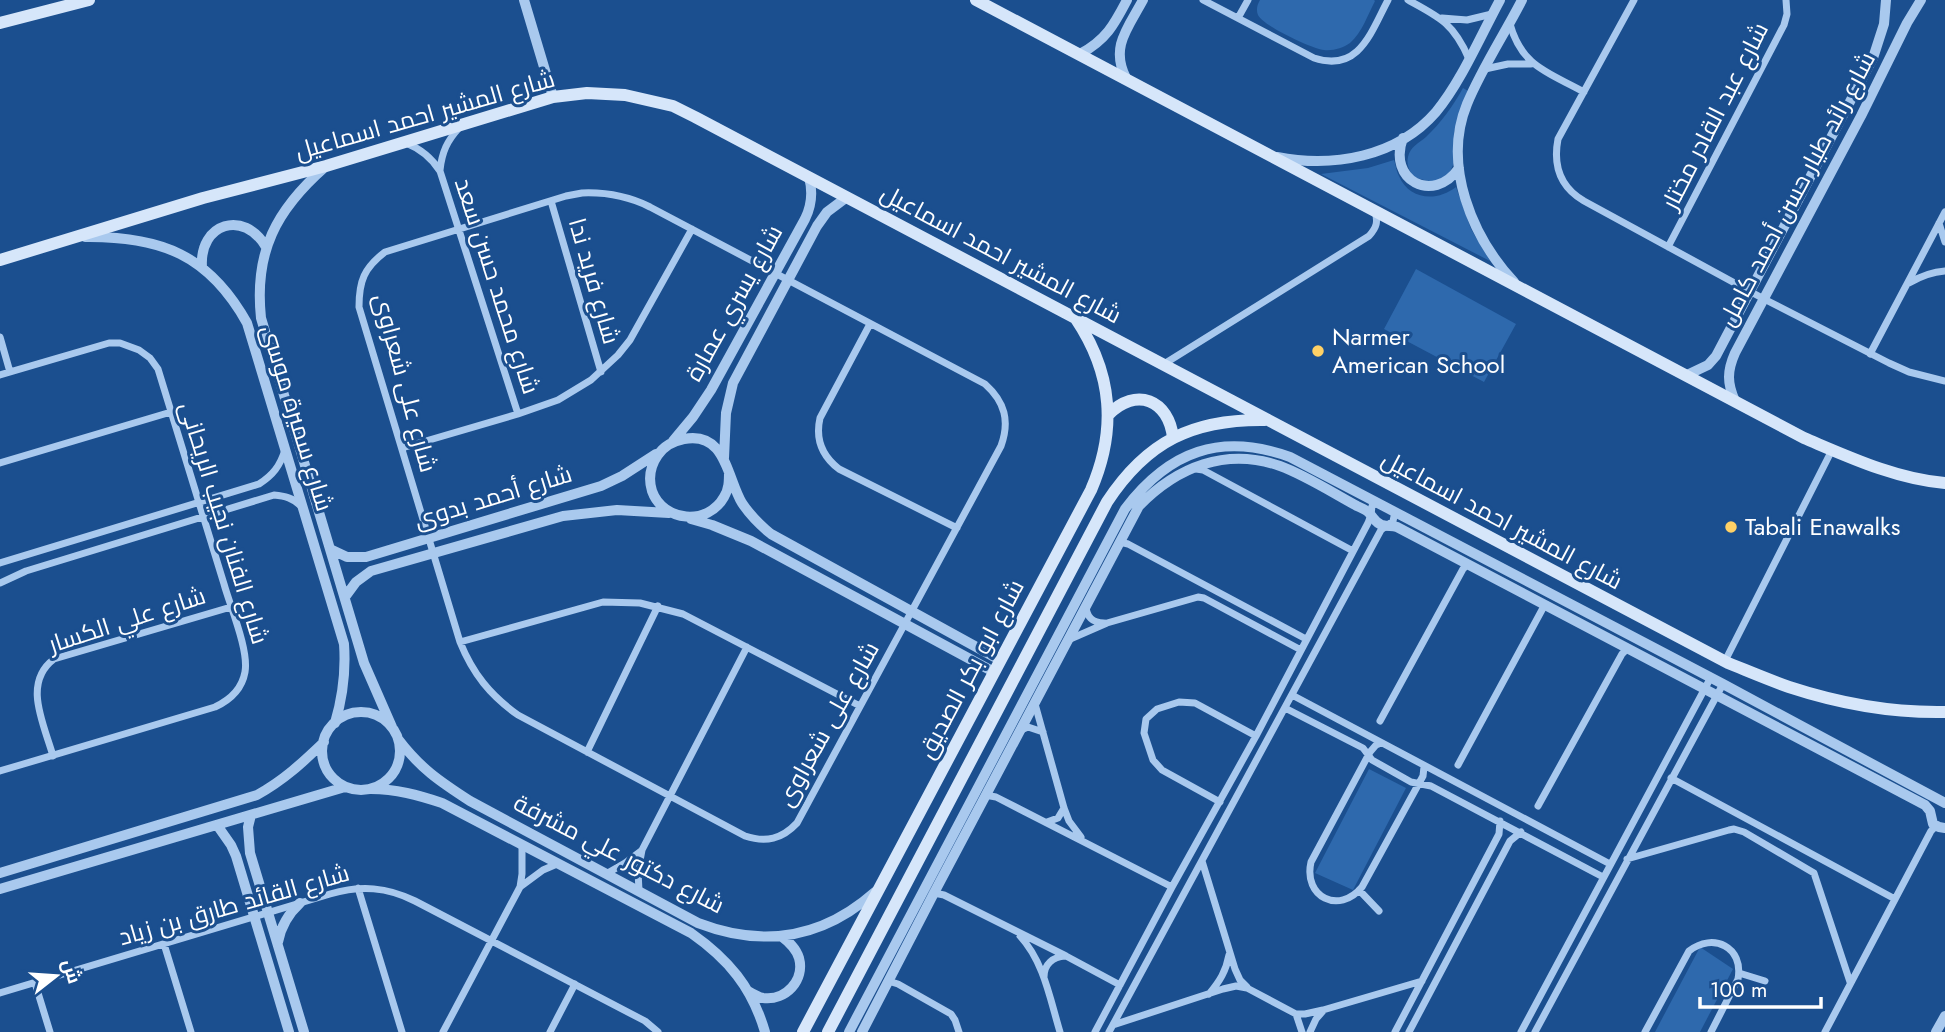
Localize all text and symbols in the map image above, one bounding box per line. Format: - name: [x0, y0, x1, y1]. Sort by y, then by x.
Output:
- street label: شارع عبد القادر مختار: [1651, 16, 1777, 217]
- street label: شارع رائد طيار حسن أحمد كامل: [1709, 45, 1884, 332]
- street label: شارع المشير احمد اسماعيل: [291, 61, 559, 168]
- street label: شارع محمد حسن سعد: [446, 173, 549, 398]
- street label: شارع المشير احمد اسماعيل: [874, 175, 1128, 332]
- street label: شارع فريد ندا: [560, 214, 629, 348]
- street label: شارع يسري عمارة: [676, 218, 792, 388]
- street label: شارع على شعراوى: [365, 290, 446, 476]
- place label: Narmer American School: [1332, 319, 1505, 382]
- street label: شارع سميرة موسى: [252, 320, 342, 515]
- marker: Narmer American School: [1310, 343, 1326, 359]
- street label: شارع الفنان نجيب الريحانى: [171, 397, 278, 648]
- street label: شارع المشير احمد اسماعيل: [1375, 441, 1629, 598]
- street label: شارع أحمد بدوى: [410, 456, 576, 537]
- place label: Tabali Enawalks: [1745, 509, 1900, 544]
- marker: Tabali Enawalks: [1723, 519, 1739, 535]
- street label: شارع ابو بكر الصديق: [909, 573, 1033, 765]
- street label: شارع علي الكسار: [42, 578, 210, 664]
- street label: شارع على شعراوى: [768, 635, 887, 813]
- street label: شارع دكتور علي مشرفة: [507, 785, 731, 924]
- street label: شارع القائد طارق بن زياد: [114, 855, 353, 954]
- north arrow: [21, 941, 91, 1011]
- text: ش: [55, 956, 88, 987]
- scale bar: [1700, 965, 1821, 1009]
- text: 100 m: [1710, 975, 1767, 1005]

